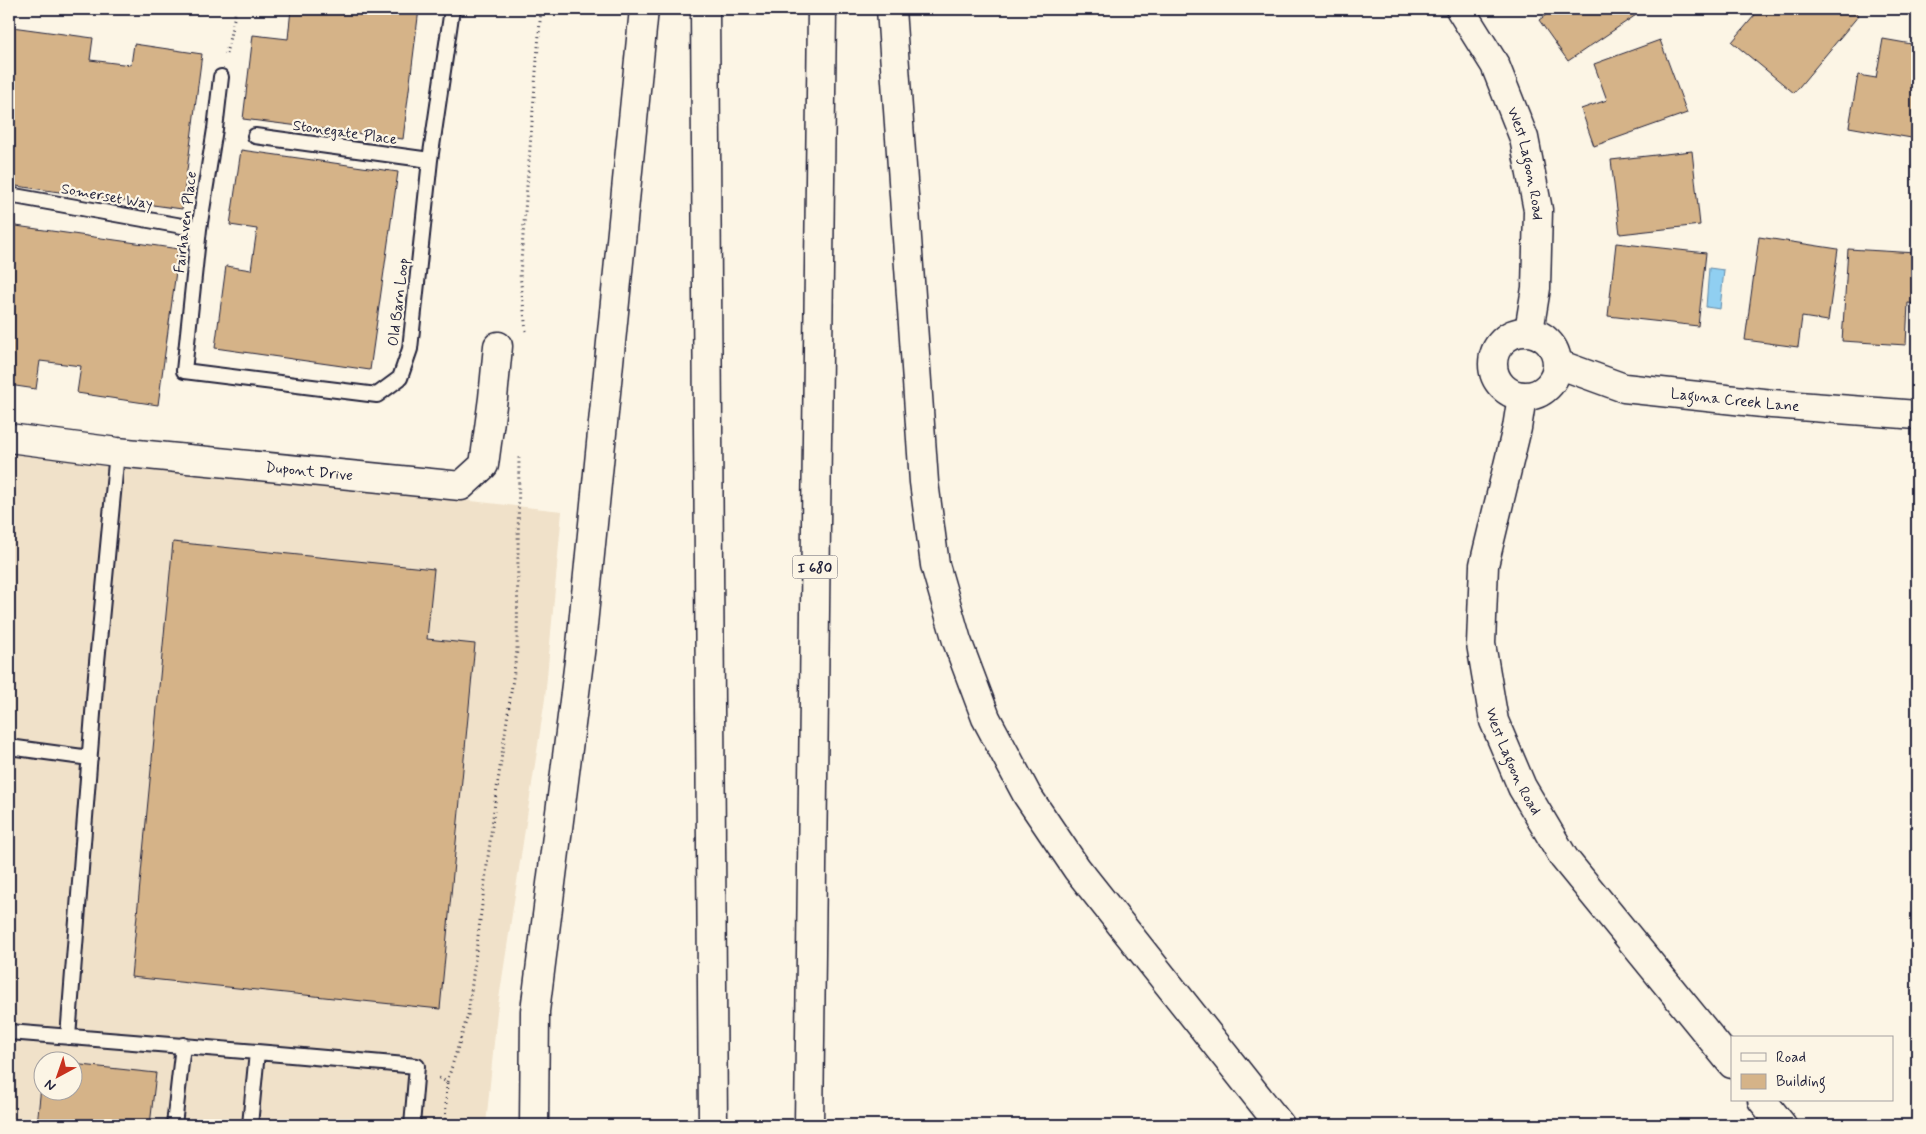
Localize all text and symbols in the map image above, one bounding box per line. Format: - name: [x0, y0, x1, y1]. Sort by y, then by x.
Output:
- street label: West Lagoon Road: [1502, 104, 1547, 220]
- street label: Stonegate Place: [291, 116, 398, 150]
- street label: Fairhaven Place: [170, 170, 202, 274]
- street label: Somerset Way: [59, 179, 154, 215]
- street label: Old Barn Loop: [384, 257, 414, 347]
- street label: Laguna Creek Lane: [1670, 384, 1800, 417]
- street label: Dupont Drive: [264, 458, 354, 486]
- road number: I 680: [792, 556, 838, 578]
- street label: West Lagoon Road: [1481, 706, 1545, 819]
- legend: [1731, 1036, 1894, 1102]
- text: Road: [1776, 1048, 1806, 1068]
- north arrow: [32, 1052, 82, 1102]
- text: Building: [1776, 1072, 1826, 1093]
- text: N: [41, 1075, 60, 1095]

